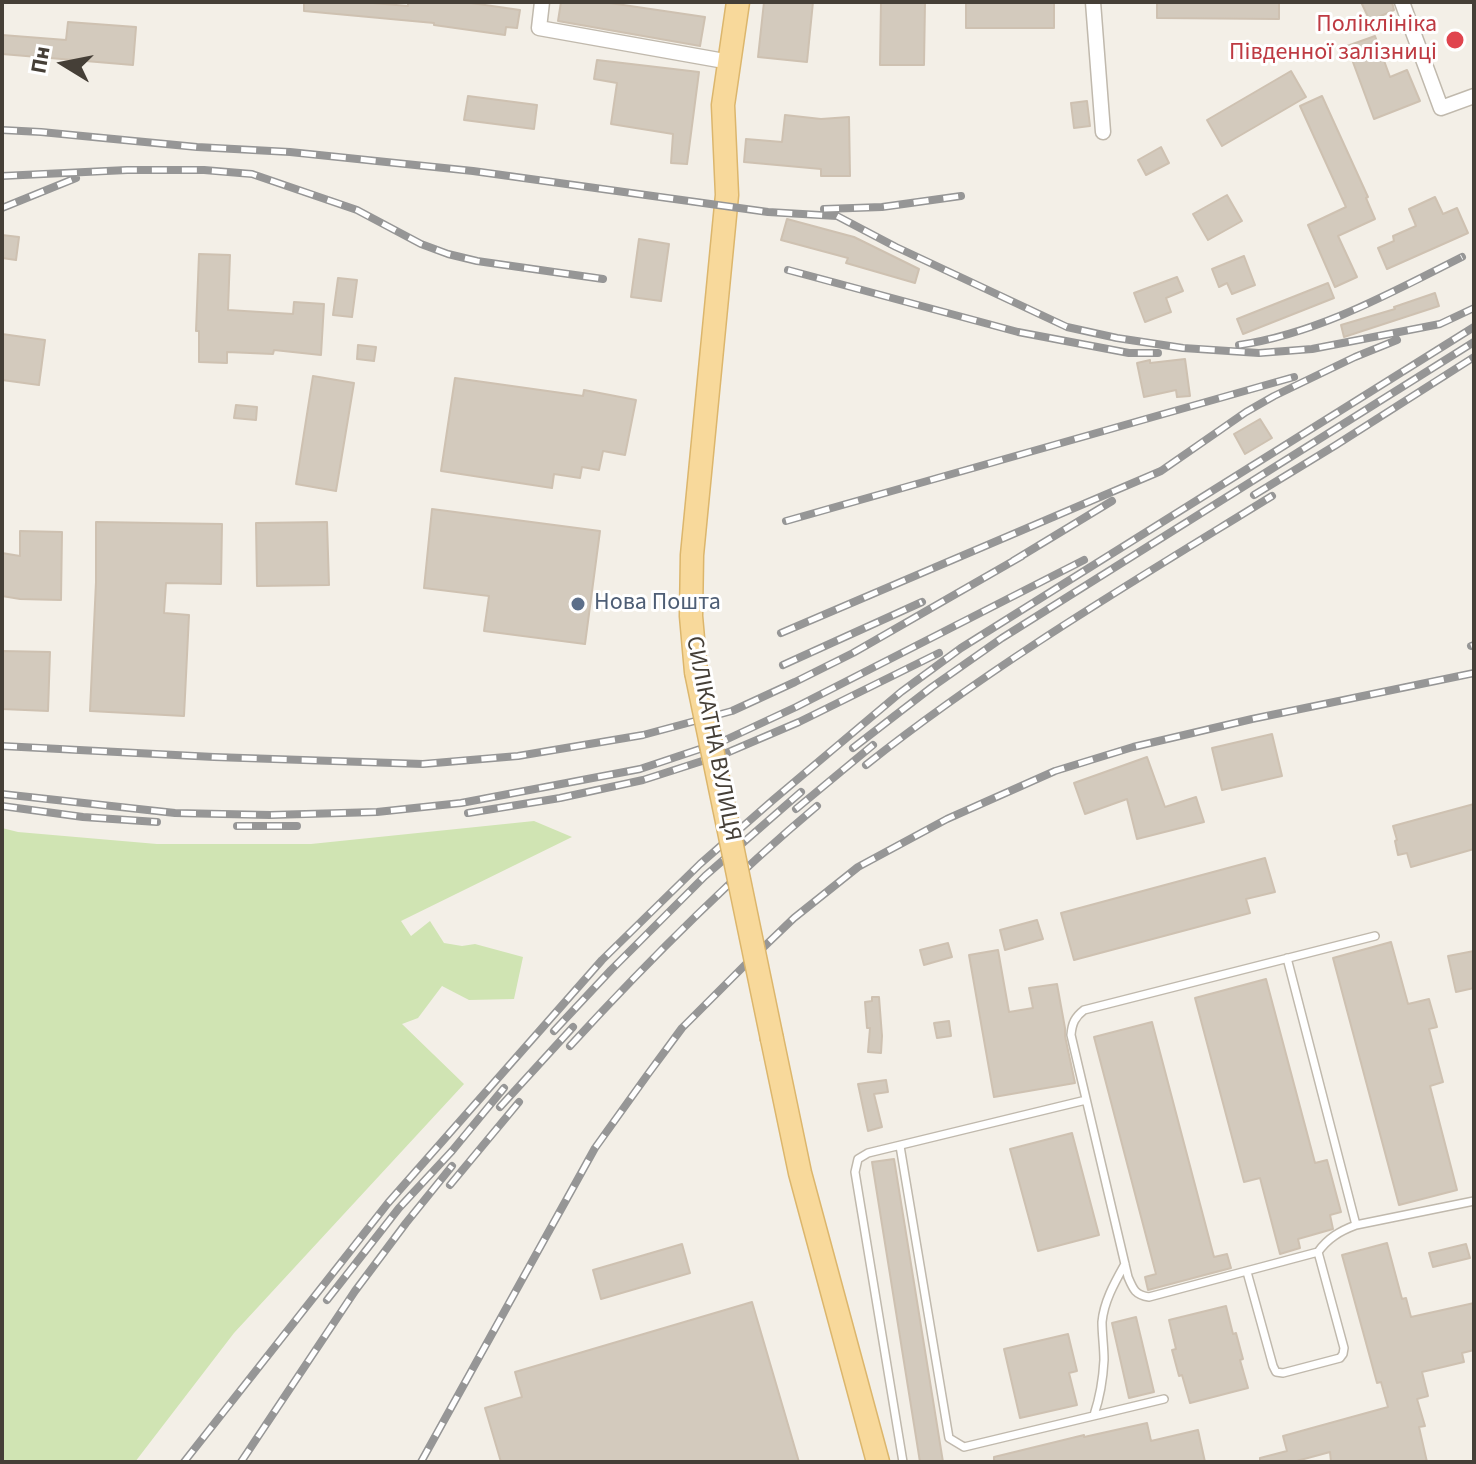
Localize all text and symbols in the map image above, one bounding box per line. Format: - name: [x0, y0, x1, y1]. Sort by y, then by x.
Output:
- place label: Поліклініка Південної залізниці: [1229, 12, 1437, 68]
- north arrow: [24, 24, 104, 104]
- marker: Поліклініка Південної залізниці: [1444, 29, 1466, 51]
- text: Пн: [22, 44, 58, 76]
- place label: Нова Пошта: [594, 590, 721, 618]
- marker: Нова Пошта: [569, 595, 587, 613]
- street label: СИЛІКАТНА ВУЛИЦЯ: [678, 634, 746, 844]

